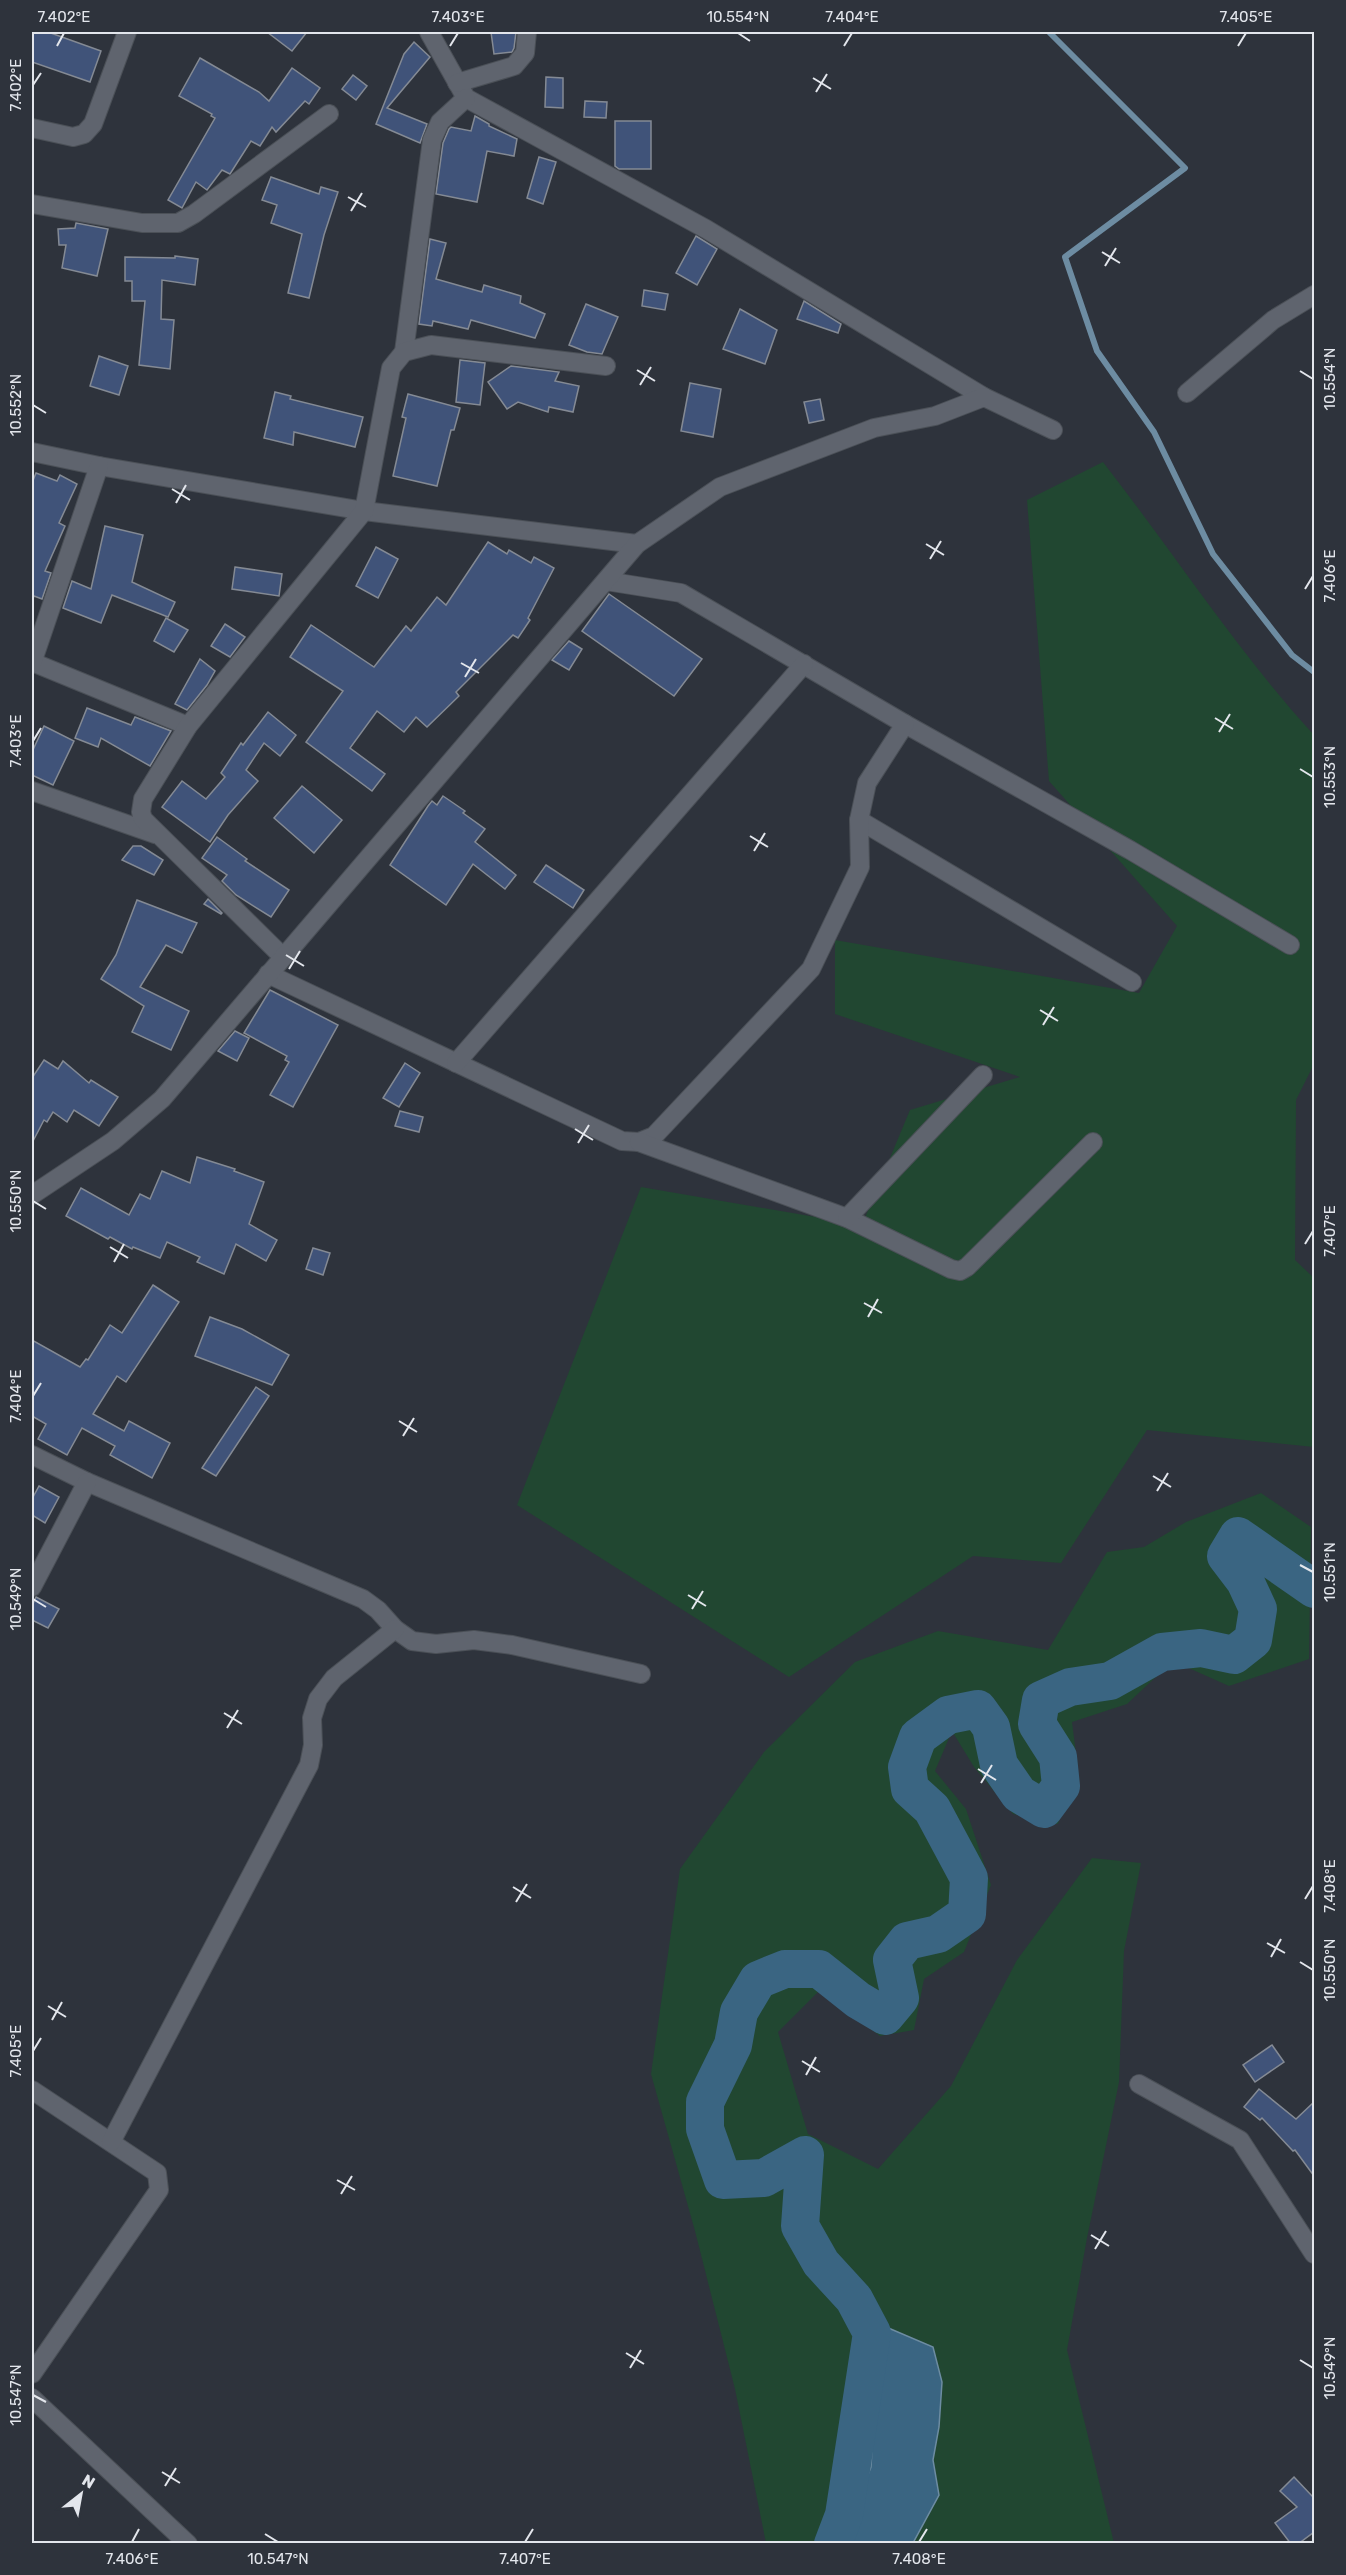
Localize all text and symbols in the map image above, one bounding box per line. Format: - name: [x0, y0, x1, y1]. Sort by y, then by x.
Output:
- text: 7.402°E: [38, 8, 90, 26]
- text: 7.403°E: [431, 8, 485, 26]
- text: 10.554°N: [707, 8, 769, 26]
- text: 7.404°E: [825, 8, 879, 26]
- text: 7.405°E: [1220, 8, 1272, 26]
- text: 7.402°E: [7, 59, 25, 111]
- text: 10.554°N: [1321, 348, 1339, 410]
- text: 10.552°N: [7, 374, 25, 436]
- text: 7.406°E: [1321, 549, 1339, 603]
- text: 7.403°E: [7, 714, 25, 768]
- text: 10.553°N: [1321, 746, 1339, 808]
- text: 10.550°N: [7, 1169, 25, 1233]
- text: 7.407°E: [1321, 1205, 1339, 1257]
- text: 7.404°E: [7, 1369, 25, 1423]
- text: 10.551°N: [1321, 1542, 1339, 1602]
- text: 10.549°N: [7, 1568, 25, 1630]
- text: 7.408°E: [1321, 1859, 1339, 1913]
- text: 10.550°N: [1321, 1938, 1339, 2002]
- text: 7.405°E: [7, 2025, 25, 2077]
- text: 10.549°N: [1321, 2337, 1339, 2399]
- text: 10.547°N: [7, 2364, 25, 2426]
- north arrow: [51, 2464, 111, 2524]
- text: N: [79, 2470, 98, 2493]
- text: 7.406°E: [105, 2550, 159, 2568]
- text: 10.547°N: [247, 2550, 309, 2568]
- text: 7.407°E: [499, 2550, 551, 2568]
- text: 7.408°E: [892, 2550, 946, 2568]

